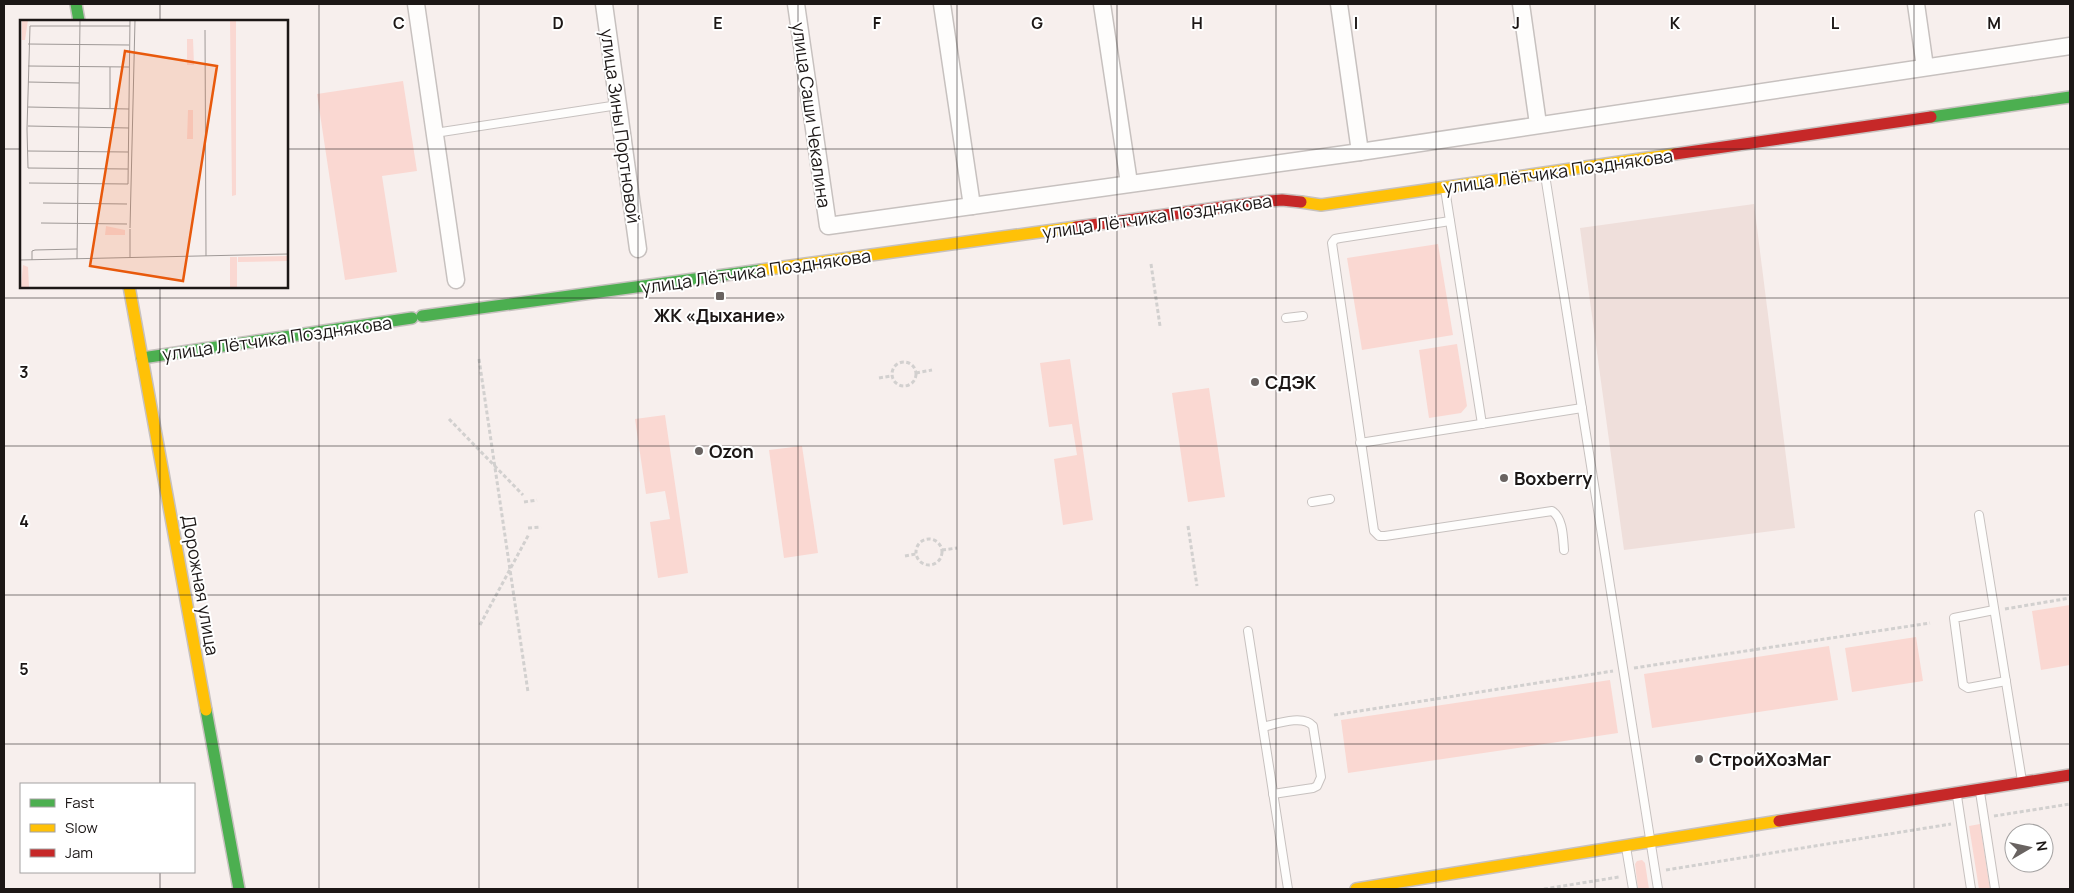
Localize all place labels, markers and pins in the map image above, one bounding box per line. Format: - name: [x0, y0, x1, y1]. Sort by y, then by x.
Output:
- marker: ЖК «Дыхание»: [714, 290, 726, 302]
- place label: ЖК «Дыхание»: [654, 303, 786, 327]
- place label: СДЭК: [1265, 370, 1316, 394]
- marker: СДЭК: [1249, 376, 1261, 388]
- place label: Ozon: [709, 439, 754, 463]
- marker: Ozon: [693, 445, 705, 457]
- place label: Boxberry: [1514, 466, 1592, 490]
- marker: Boxberry: [1498, 472, 1510, 484]
- place label: СтройХозМаг: [1709, 747, 1831, 771]
- marker: СтройХозМаг: [1693, 753, 1705, 765]

